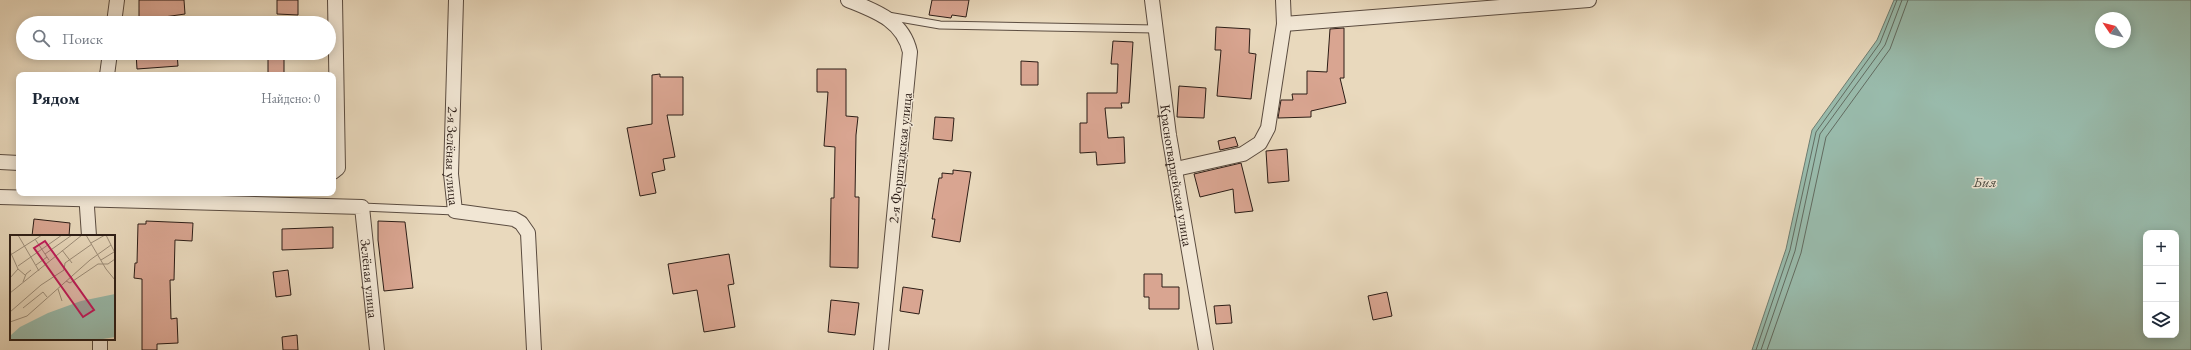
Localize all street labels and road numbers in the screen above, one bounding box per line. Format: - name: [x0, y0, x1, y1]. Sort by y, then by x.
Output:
- street label: 2-я Форштадская улица: [884, 91, 916, 224]
- street label: Красногвардейская улица: [1156, 103, 1197, 248]
- street label: 2-я Зелёная улица: [442, 106, 463, 207]
- street label: Зелёная улица: [356, 238, 383, 319]

